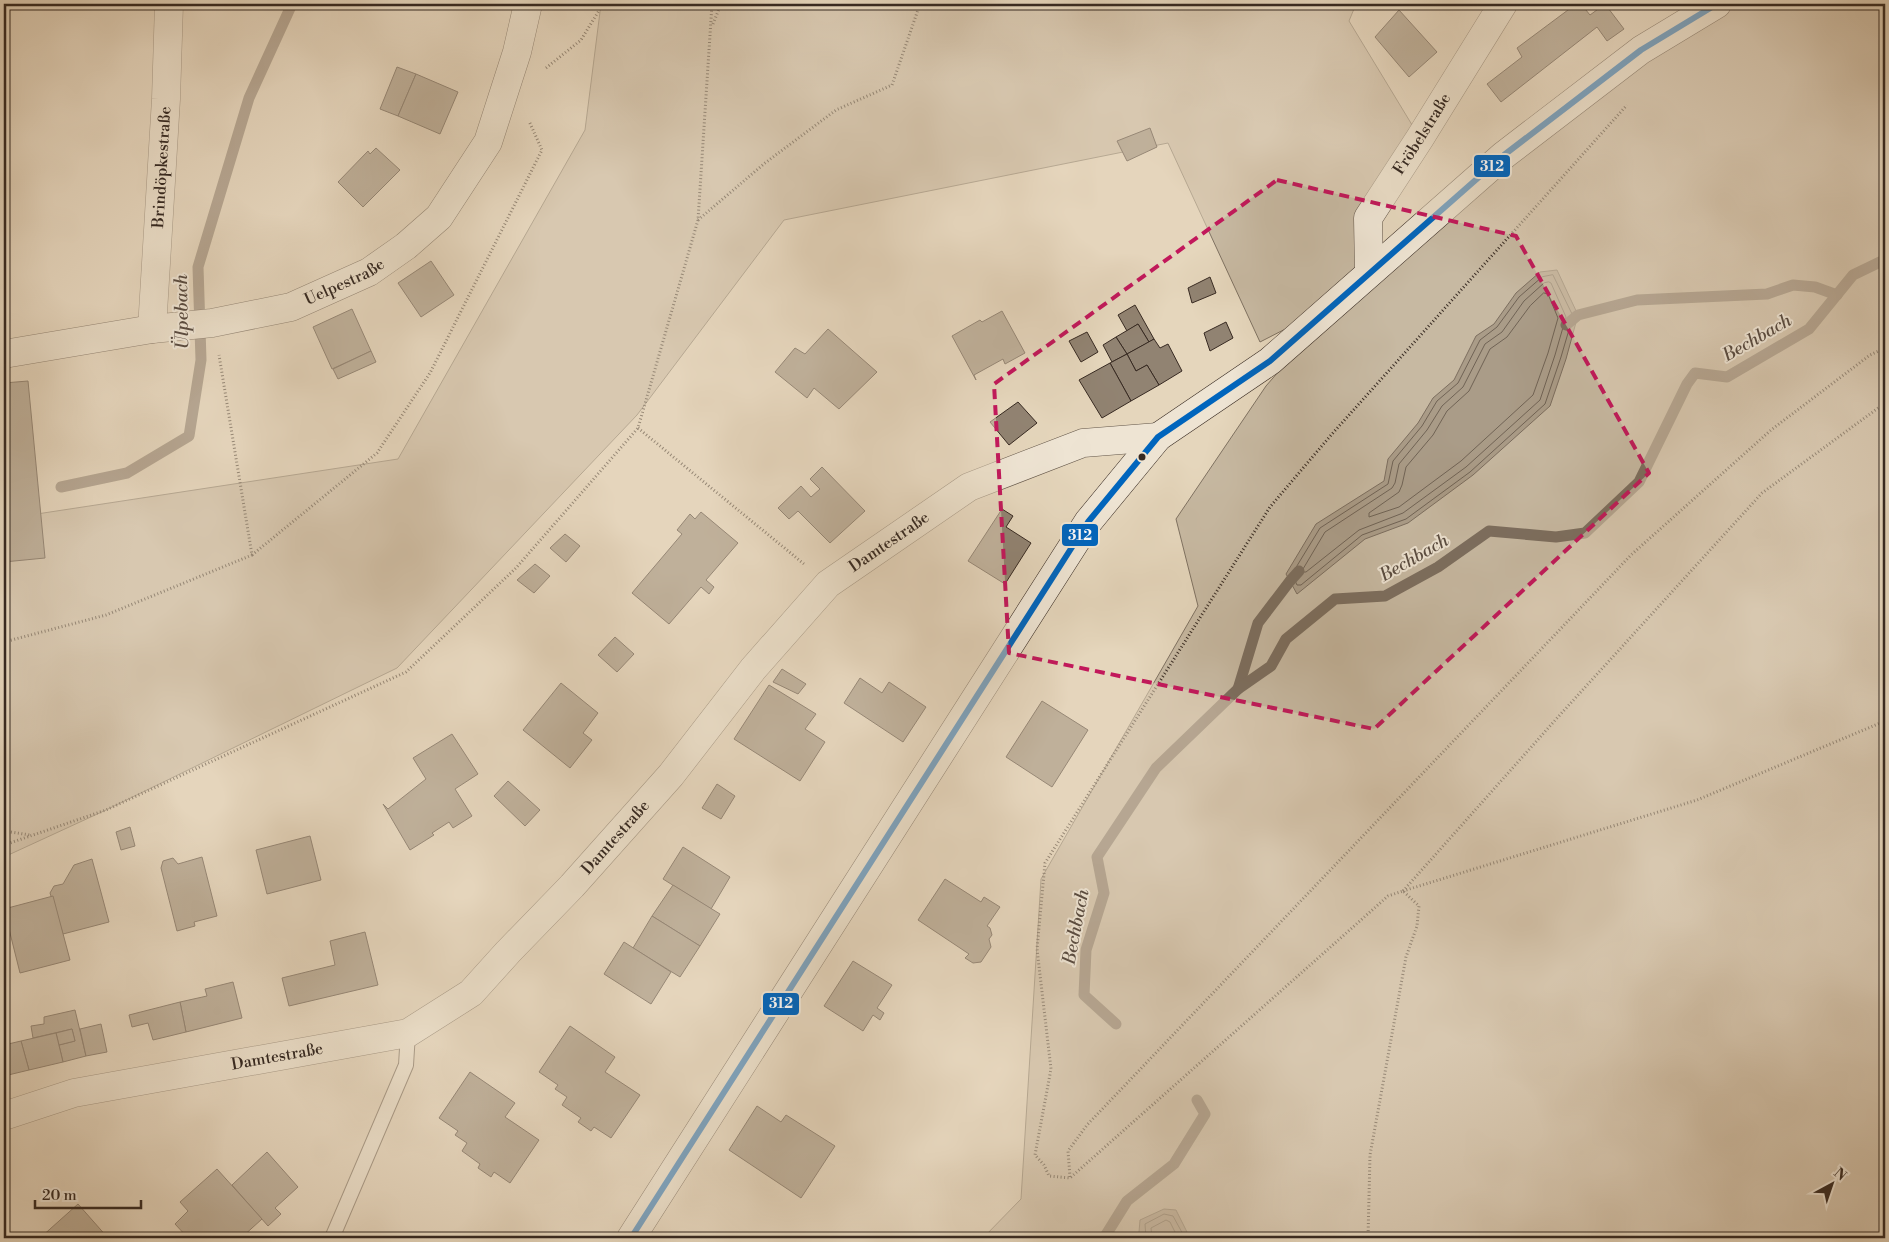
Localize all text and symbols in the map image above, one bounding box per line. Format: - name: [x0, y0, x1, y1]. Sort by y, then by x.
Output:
- street label: Fröbelstraße: [1389, 89, 1455, 179]
- street label: Brindöpkestraße: [148, 106, 176, 230]
- line badge: 312: [1473, 154, 1511, 178]
- text: 312: [1480, 158, 1504, 176]
- street label: Uelpestraße: [301, 254, 389, 310]
- water label: Ülpebach: [170, 273, 194, 350]
- water label: Bechbach: [1717, 308, 1797, 368]
- unlabelled marker: [1137, 452, 1147, 462]
- street label: Damtestraße: [845, 507, 933, 577]
- line badge: 312: [1061, 523, 1099, 547]
- text: 312: [1068, 527, 1092, 545]
- water label: Bechbach: [1374, 528, 1454, 588]
- street label: Damtestraße: [577, 796, 654, 879]
- water label: Bechbach: [1057, 886, 1095, 968]
- line badge: 312: [762, 992, 800, 1016]
- text: 312: [769, 995, 793, 1013]
- street label: Damtestraße: [229, 1038, 325, 1075]
- north arrow: [1806, 1160, 1856, 1210]
- text: N: [1830, 1164, 1850, 1185]
- scale bar: [35, 1177, 141, 1209]
- text: 20 m: [42, 1186, 77, 1205]

